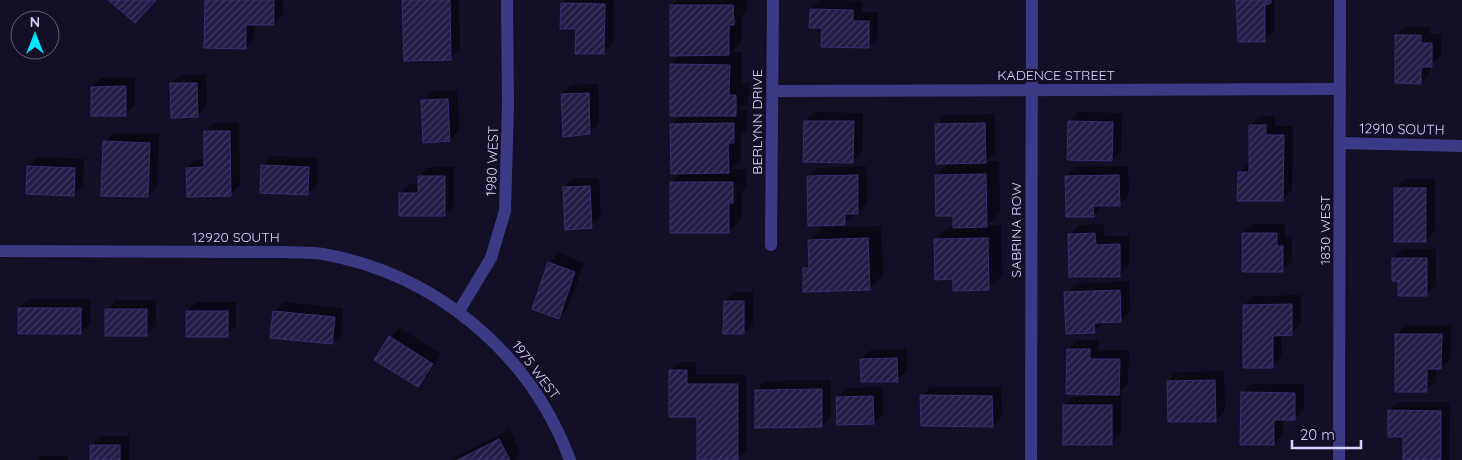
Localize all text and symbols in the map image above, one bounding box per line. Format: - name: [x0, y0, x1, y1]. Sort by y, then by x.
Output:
- north arrow: [10, 10, 60, 60]
- text: N: [30, 13, 40, 31]
- street label: KADENCE STREET: [997, 66, 1115, 84]
- street label: BERLYNN DRIVE: [748, 69, 766, 175]
- street label: 12910 SOUTH: [1359, 119, 1445, 139]
- street label: 1980 WEST: [482, 125, 502, 197]
- street label: SABRINA ROW: [1007, 182, 1025, 278]
- street label: 1830 WEST: [1316, 195, 1334, 265]
- street label: 12920 SOUTH: [192, 228, 280, 246]
- street label: 1975 WEST: [508, 337, 564, 403]
- scale bar: [1292, 418, 1361, 450]
- text: 20 m: [1300, 425, 1335, 444]

